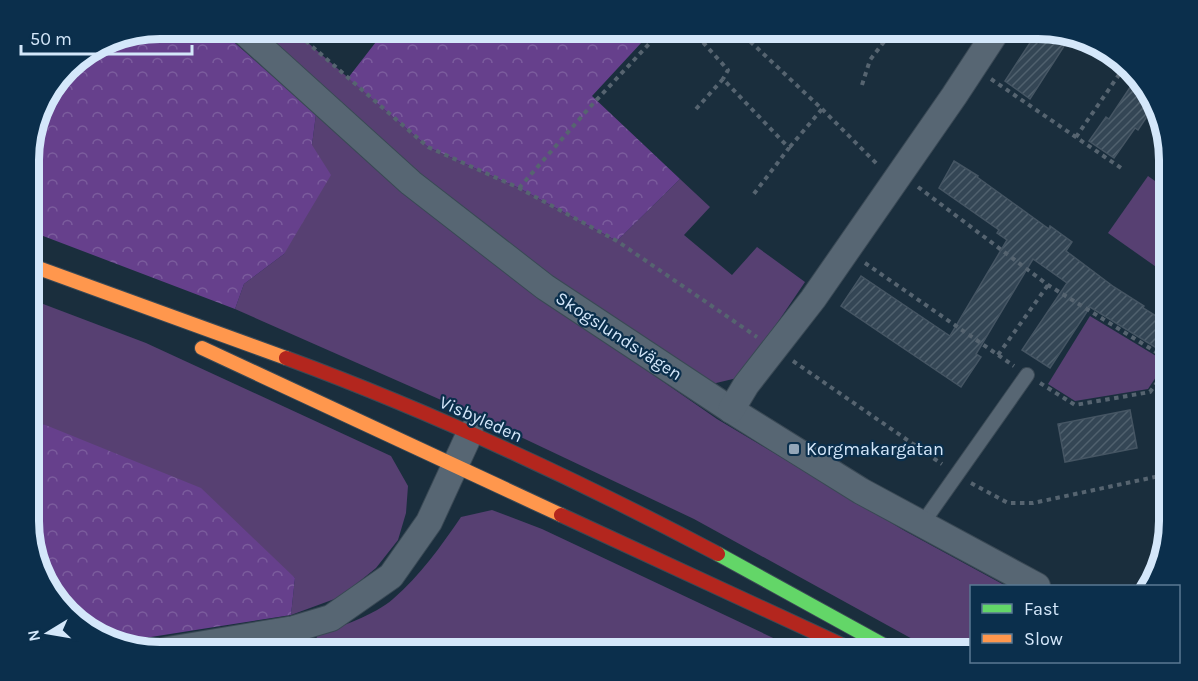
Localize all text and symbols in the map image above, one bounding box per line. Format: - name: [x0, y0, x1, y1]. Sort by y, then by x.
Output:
- scale bar: [21, 18, 192, 56]
- text: 50 m: [30, 28, 72, 50]
- street label: Skogslundsvägen: [552, 287, 686, 385]
- street label: Visbyleden: [436, 391, 526, 447]
- place label: Korgmakargatan: [806, 438, 944, 460]
- marker: Korgmakargatan: [787, 442, 801, 456]
- legend: [970, 585, 1180, 663]
- text: Fast: [1024, 598, 1059, 620]
- north arrow: [18, 603, 78, 663]
- text: N: [23, 628, 44, 643]
- text: Slow: [1024, 628, 1063, 650]

